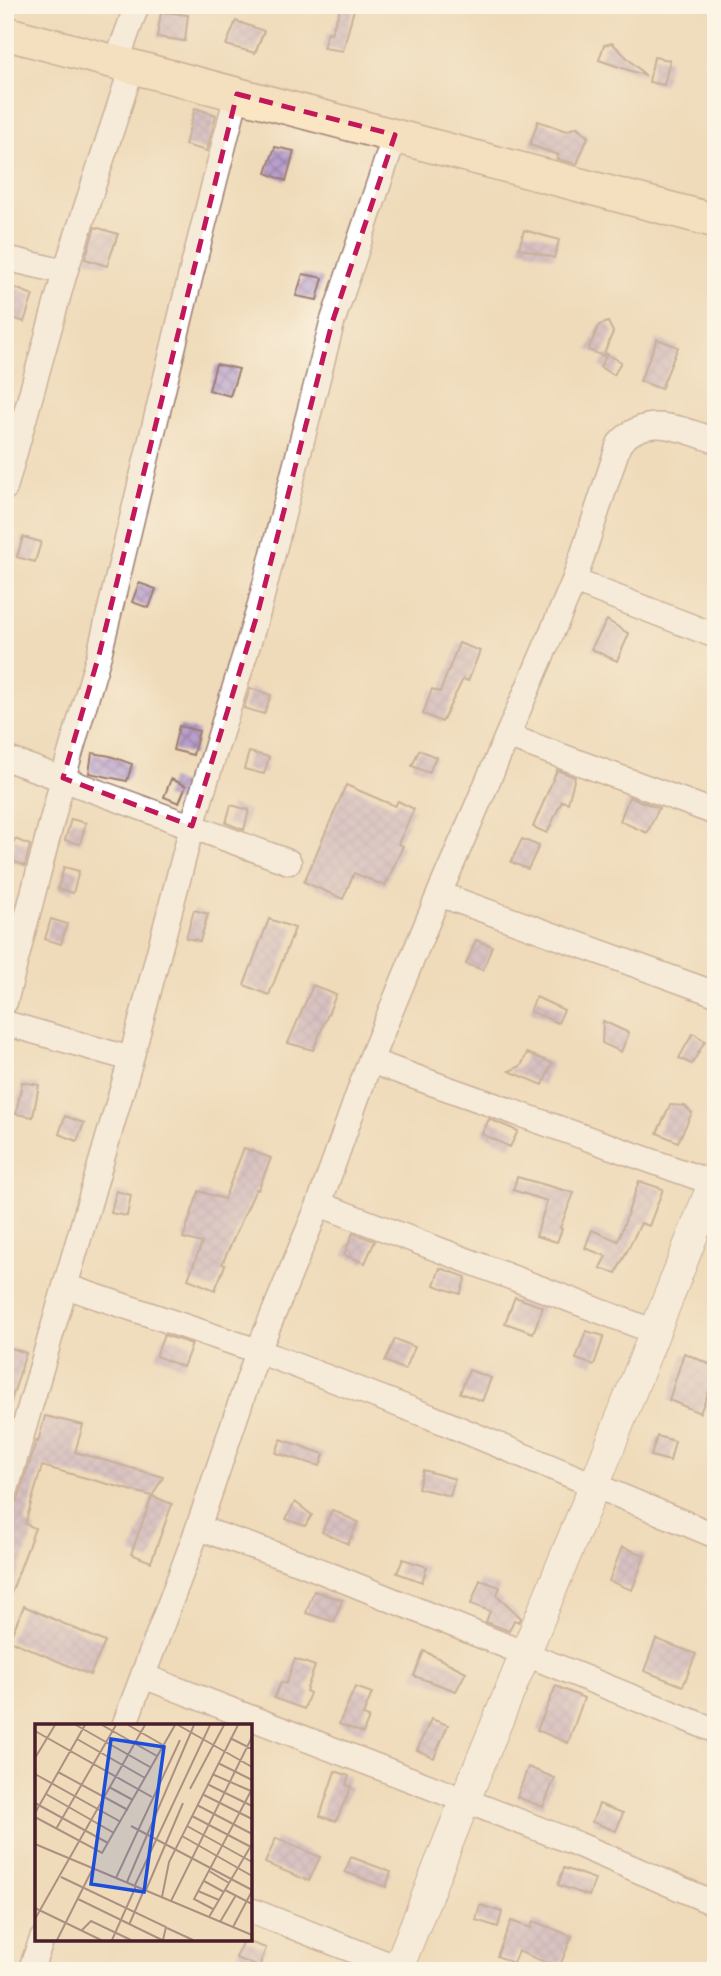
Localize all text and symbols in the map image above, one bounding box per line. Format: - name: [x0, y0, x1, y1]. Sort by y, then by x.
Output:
- inset map: [35, 1724, 252, 1941]

